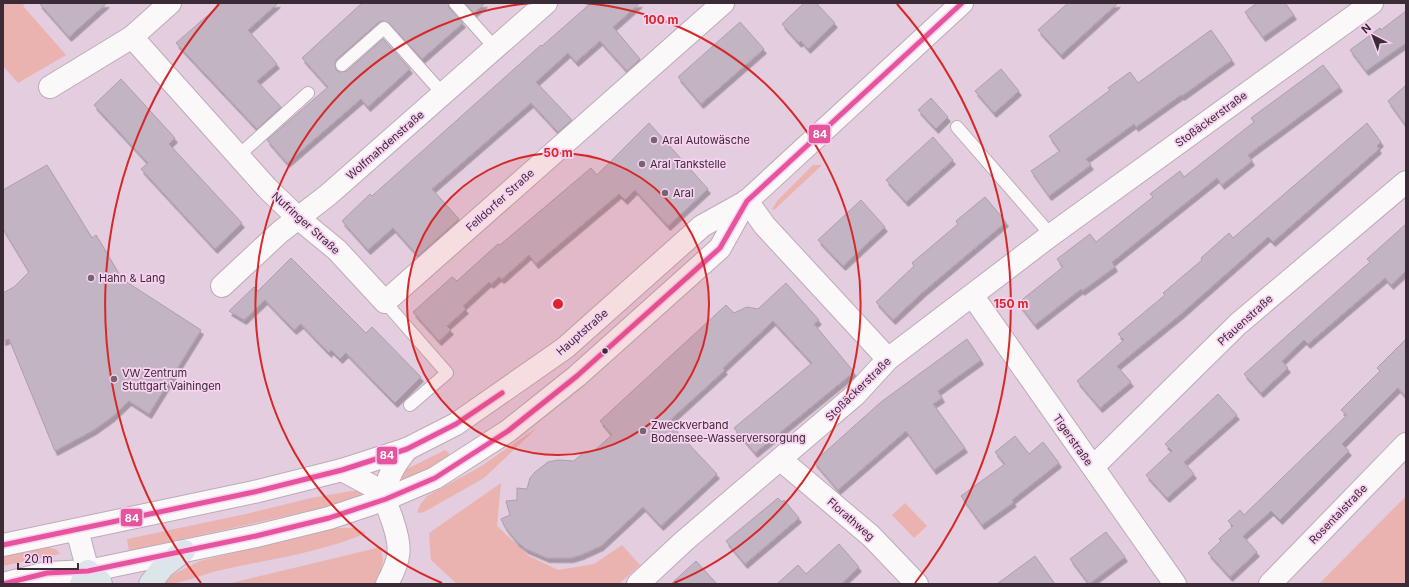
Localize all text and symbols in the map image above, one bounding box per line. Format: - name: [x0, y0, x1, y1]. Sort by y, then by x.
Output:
- text: 100 m: [643, 12, 679, 27]
- north arrow: [1353, 16, 1393, 56]
- text: N: [1359, 21, 1374, 37]
- street label: Stoßäckerstraße: [1172, 88, 1250, 150]
- street label: Wolfmahdenstraße: [343, 107, 427, 183]
- line badge: 84: [808, 124, 831, 144]
- text: 84: [813, 127, 827, 141]
- place label: Aral Autowäsche: [662, 133, 750, 147]
- marker: Aral Autowäsche: [649, 135, 659, 145]
- text: 50 m: [543, 145, 573, 160]
- place label: Aral Tankstelle: [650, 157, 726, 171]
- marker: Aral Tankstelle: [637, 159, 647, 169]
- street label: Felldorfer Straße: [463, 166, 537, 234]
- place label: Aral: [673, 186, 694, 200]
- marker: Aral: [660, 188, 670, 198]
- street label: Nufringer Straße: [269, 189, 343, 257]
- place label: Hahn & Lang: [99, 271, 165, 285]
- marker: Hahn & Lang: [86, 273, 96, 283]
- street label: Pfauenstraße: [1215, 292, 1275, 348]
- text: 150 m: [994, 296, 1028, 311]
- centre of rings: [551, 297, 565, 311]
- street label: Hauptstraße: [553, 306, 611, 358]
- unlabelled marker: [600, 346, 610, 356]
- street label: Stoßäckerstraße: [822, 354, 894, 424]
- place label: VW Zentrum Stuttgart Vaihingen: [122, 366, 221, 393]
- marker: VW Zentrum Stuttgart Vaihingen: [109, 374, 119, 384]
- street label: Tigerstraße: [1050, 411, 1096, 469]
- place label: Zweckverband Bodensee-Wasserversorgung: [651, 418, 806, 445]
- marker: Zweckverband Bodensee-Wasserversorgung: [638, 426, 648, 436]
- line badge: 84: [376, 446, 398, 465]
- text: 84: [380, 448, 394, 462]
- street label: Rosentalstraße: [1306, 481, 1370, 547]
- street label: Florathweg: [824, 495, 878, 543]
- line badge: 84: [120, 508, 143, 527]
- text: 84: [125, 511, 139, 525]
- scale bar: [18, 545, 78, 571]
- text: 20 m: [24, 551, 53, 566]

